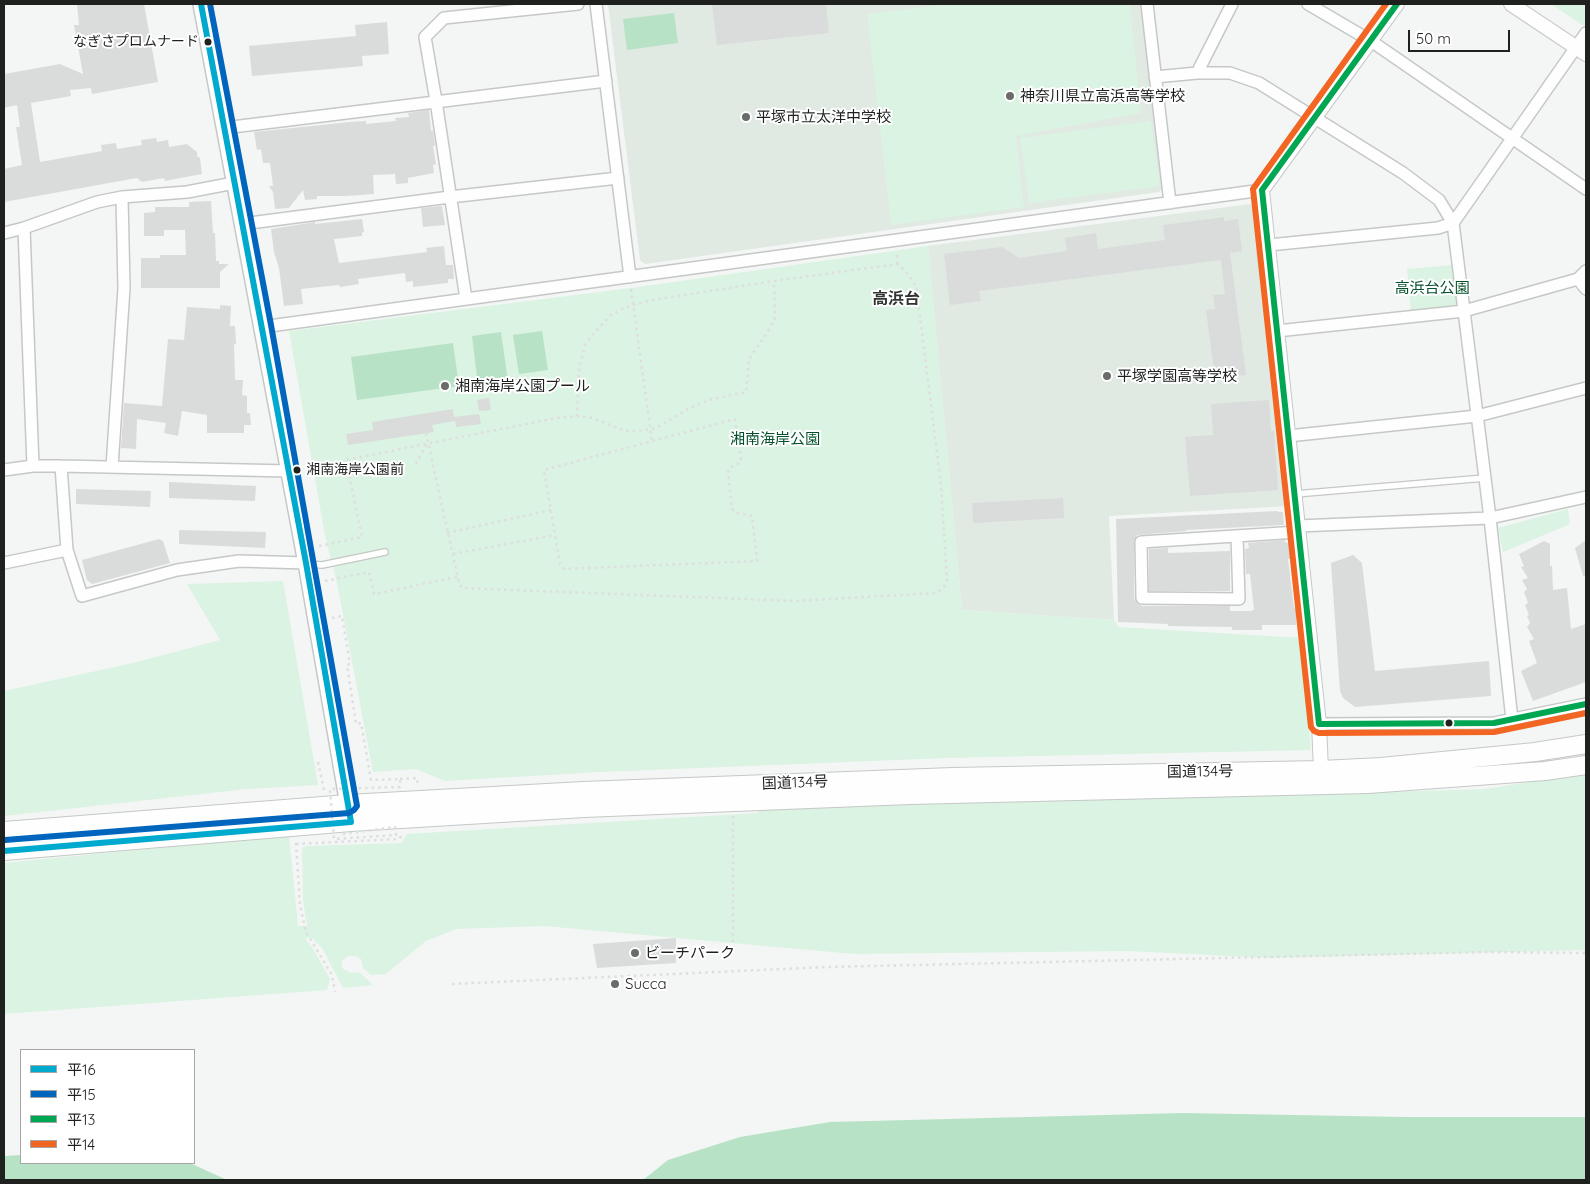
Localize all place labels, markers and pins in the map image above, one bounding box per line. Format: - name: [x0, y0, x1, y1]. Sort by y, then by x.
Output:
- place label: なぎさプロムナード: [73, 34, 199, 50]
- marker: なぎさプロムナード: [203, 37, 213, 47]
- place label: 神奈川県立高浜高等学校: [1020, 87, 1185, 105]
- marker: 神奈川県立高浜高等学校: [1004, 90, 1016, 102]
- place label: 平塚市立太洋中学校: [756, 108, 891, 126]
- marker: 平塚市立太洋中学校: [740, 111, 752, 123]
- place label: 平塚学園高等学校: [1117, 367, 1237, 385]
- marker: 平塚学園高等学校: [1101, 370, 1113, 382]
- place label: 湘南海岸公園プール: [455, 377, 590, 395]
- marker: 湘南海岸公園プール: [439, 380, 451, 392]
- place label: 湘南海岸公園前: [306, 462, 404, 478]
- marker: 湘南海岸公園前: [292, 465, 302, 475]
- unlabelled marker: [1444, 718, 1454, 728]
- place label: ビーチパーク: [645, 944, 735, 962]
- marker: ビーチパーク: [629, 947, 641, 959]
- place label: Succa: [625, 975, 667, 993]
- marker: Succa: [609, 978, 621, 990]

